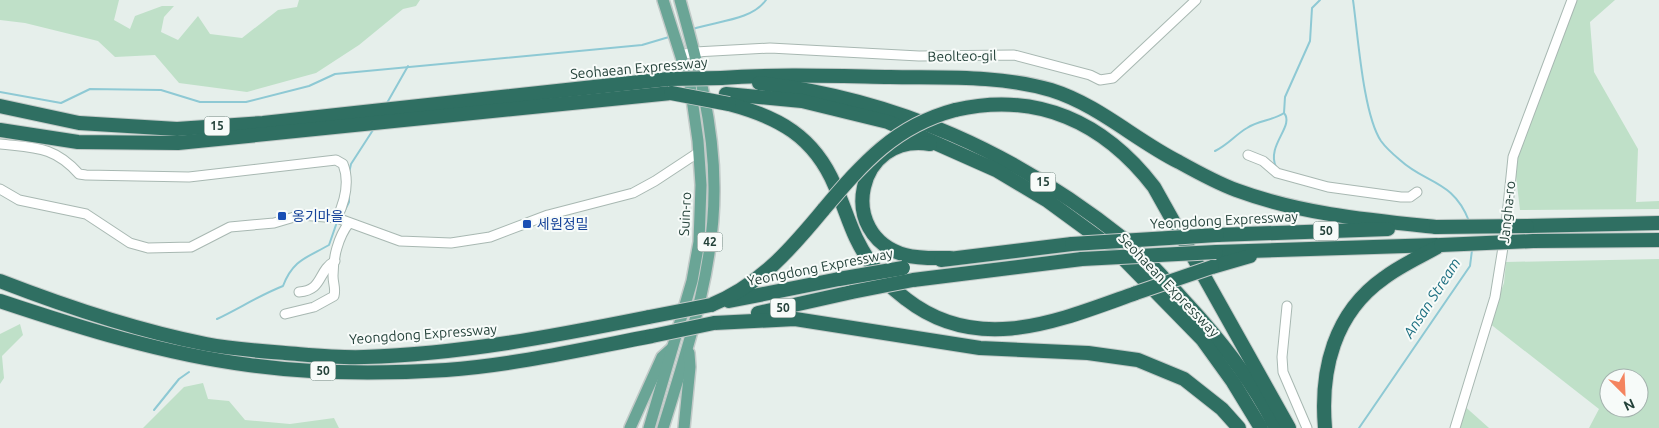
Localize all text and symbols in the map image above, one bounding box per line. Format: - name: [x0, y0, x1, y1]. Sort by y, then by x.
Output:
- street label: Beolteo-gil: [927, 47, 997, 65]
- street label: Seohaean Expressway: [570, 54, 709, 82]
- road number: 15: [204, 116, 230, 136]
- road number: 15: [1030, 172, 1056, 192]
- street label: Jangha-ro: [1496, 180, 1518, 244]
- street label: Suin-ro: [676, 191, 694, 237]
- place label: 옹기마을: [292, 208, 344, 224]
- street label: Yeongdong Expressway: [1150, 208, 1299, 232]
- marker: 옹기마을: [276, 210, 288, 222]
- place label: 세원정밀: [537, 216, 589, 232]
- marker: 세원정밀: [521, 218, 533, 230]
- road number: 50: [1314, 222, 1338, 240]
- street label: Seohaean Expressway: [1115, 230, 1223, 340]
- road number: 42: [698, 232, 722, 252]
- street label: Yeongdong Expressway: [746, 245, 895, 289]
- water label: Ansan Stream: [1399, 255, 1464, 342]
- road number: 50: [770, 298, 796, 318]
- street label: Yeongdong Expressway: [348, 321, 498, 347]
- road number: 50: [310, 362, 336, 381]
- north arrow: [1599, 368, 1649, 418]
- text: N: [1621, 395, 1637, 414]

